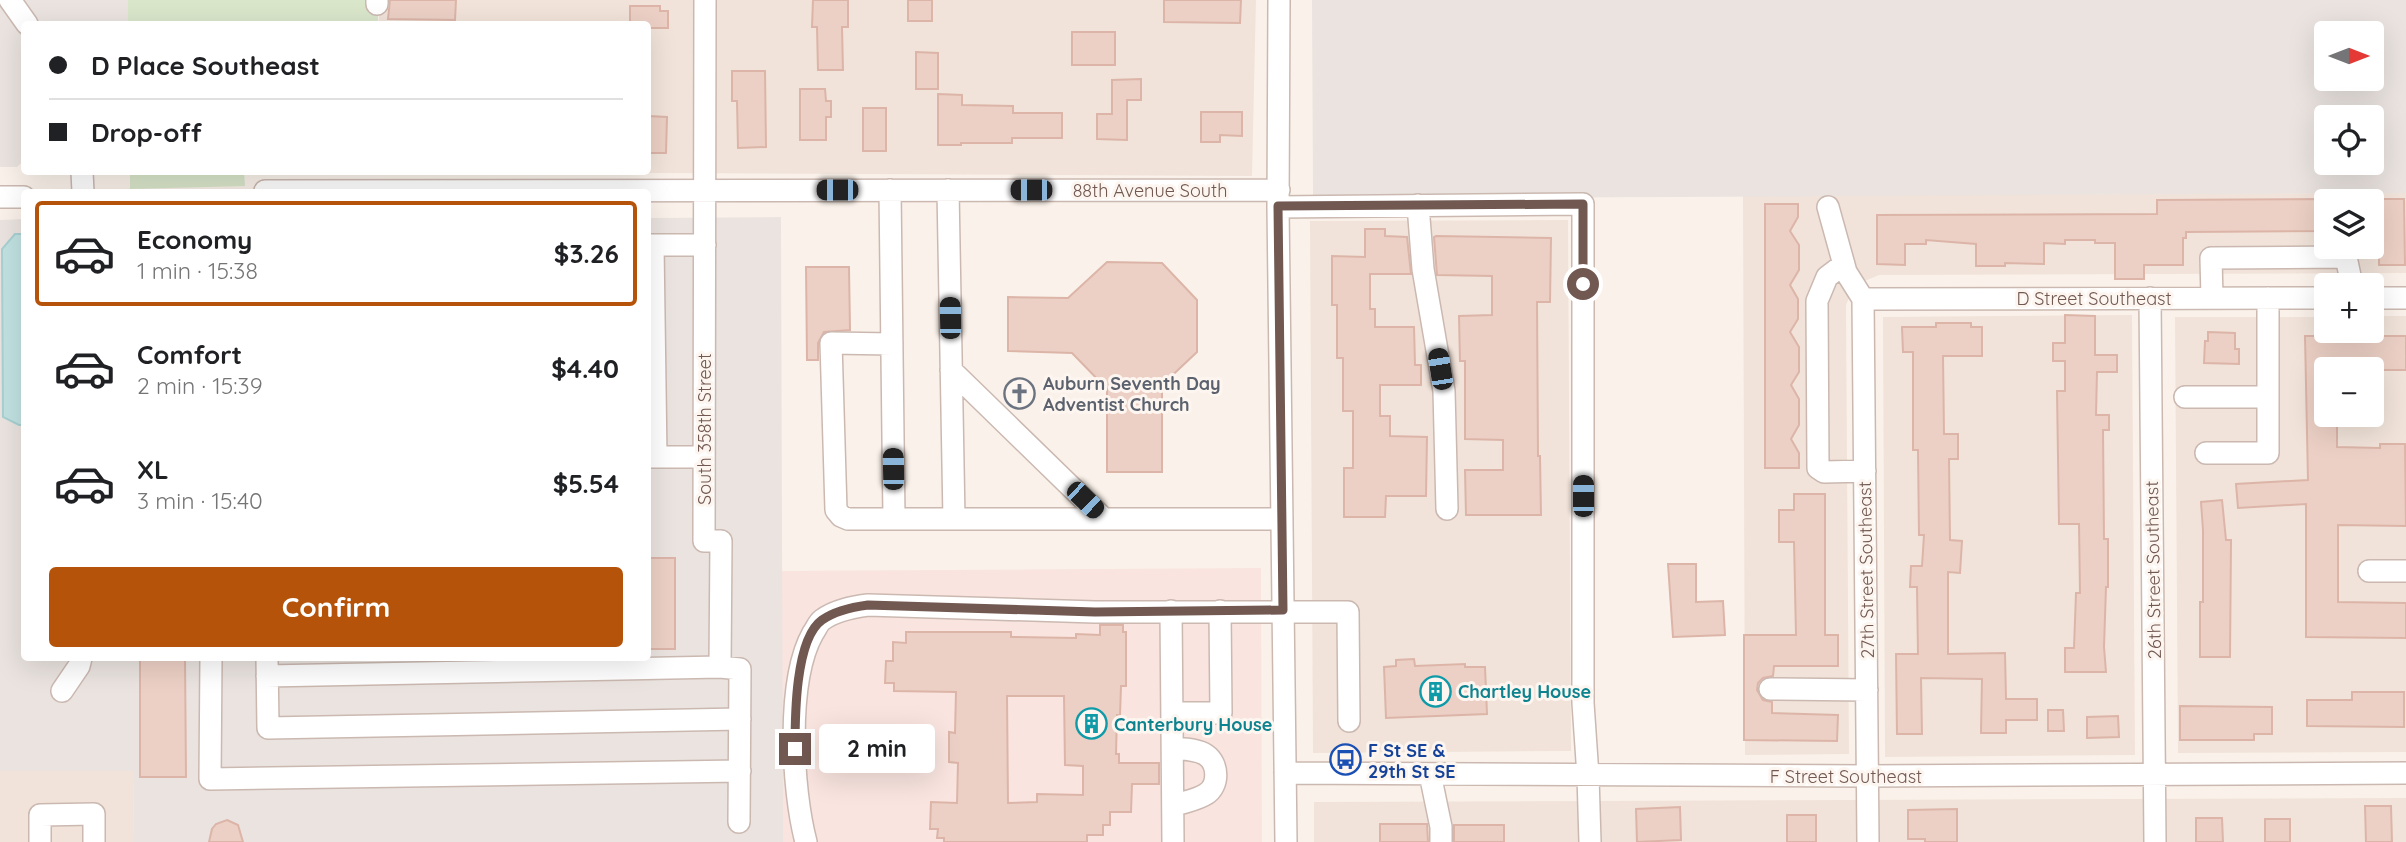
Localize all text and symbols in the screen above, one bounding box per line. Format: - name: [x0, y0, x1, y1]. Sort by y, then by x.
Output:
- north arrow: [2314, 21, 2384, 91]
- map controls: [2314, 21, 2384, 427]
- text: D Place Southeast: [91, 49, 320, 82]
- button: locate: [2314, 105, 2384, 175]
- text: Drop-off: [91, 116, 202, 149]
- street label: 88th Avenue South: [1073, 179, 1227, 202]
- car: [817, 180, 859, 201]
- car: [1011, 180, 1053, 201]
- button: layers: [2314, 189, 2384, 259]
- icon: car: [53, 222, 116, 285]
- text: Economy: [137, 223, 252, 256]
- text: $3.26: [554, 237, 619, 270]
- text: 1 min · 15:38: [137, 256, 258, 285]
- route start: [1567, 268, 1599, 300]
- button: +: [2314, 273, 2384, 343]
- street label: D Street Southeast: [2016, 287, 2172, 310]
- car: [940, 297, 961, 339]
- icon: car: [53, 337, 116, 400]
- text: Comfort: [137, 338, 242, 371]
- car: [1427, 347, 1454, 391]
- text: $4.40: [551, 352, 619, 385]
- street label: South 358th Street: [693, 353, 716, 505]
- button: −: [2314, 357, 2384, 427]
- text: 2 min · 15:39: [137, 371, 263, 400]
- place label: Auburn Seventh Day Adventist Church: [1043, 372, 1221, 416]
- church icon: Auburn Seventh Day Adventist Church: [1003, 376, 1037, 410]
- car: [883, 448, 904, 490]
- icon: car: [53, 452, 116, 515]
- text: XL: [137, 453, 169, 486]
- text: $5.54: [553, 467, 619, 500]
- car: [1573, 475, 1594, 517]
- car: [1063, 478, 1108, 522]
- street label: 27th Street Southeast: [1853, 481, 1879, 659]
- street label: 26th Street Southeast: [2140, 481, 2166, 659]
- text: 3 min · 15:40: [137, 486, 263, 515]
- button: Confirm: [49, 567, 623, 647]
- building icon: Chartley House: [1418, 674, 1452, 708]
- place label: Chartley House: [1458, 680, 1591, 703]
- building icon: Canterbury House: [1074, 707, 1108, 741]
- place label: Canterbury House: [1114, 713, 1272, 736]
- callout: 2 min: [820, 724, 935, 774]
- route end: [779, 733, 811, 765]
- text: 2 min: [847, 734, 907, 763]
- place label: F St SE & 29th St SE: [1368, 739, 1456, 783]
- bus stop icon: F St SE & 29th St SE: [1328, 743, 1362, 777]
- street label: F Street Southeast: [1770, 765, 1922, 788]

